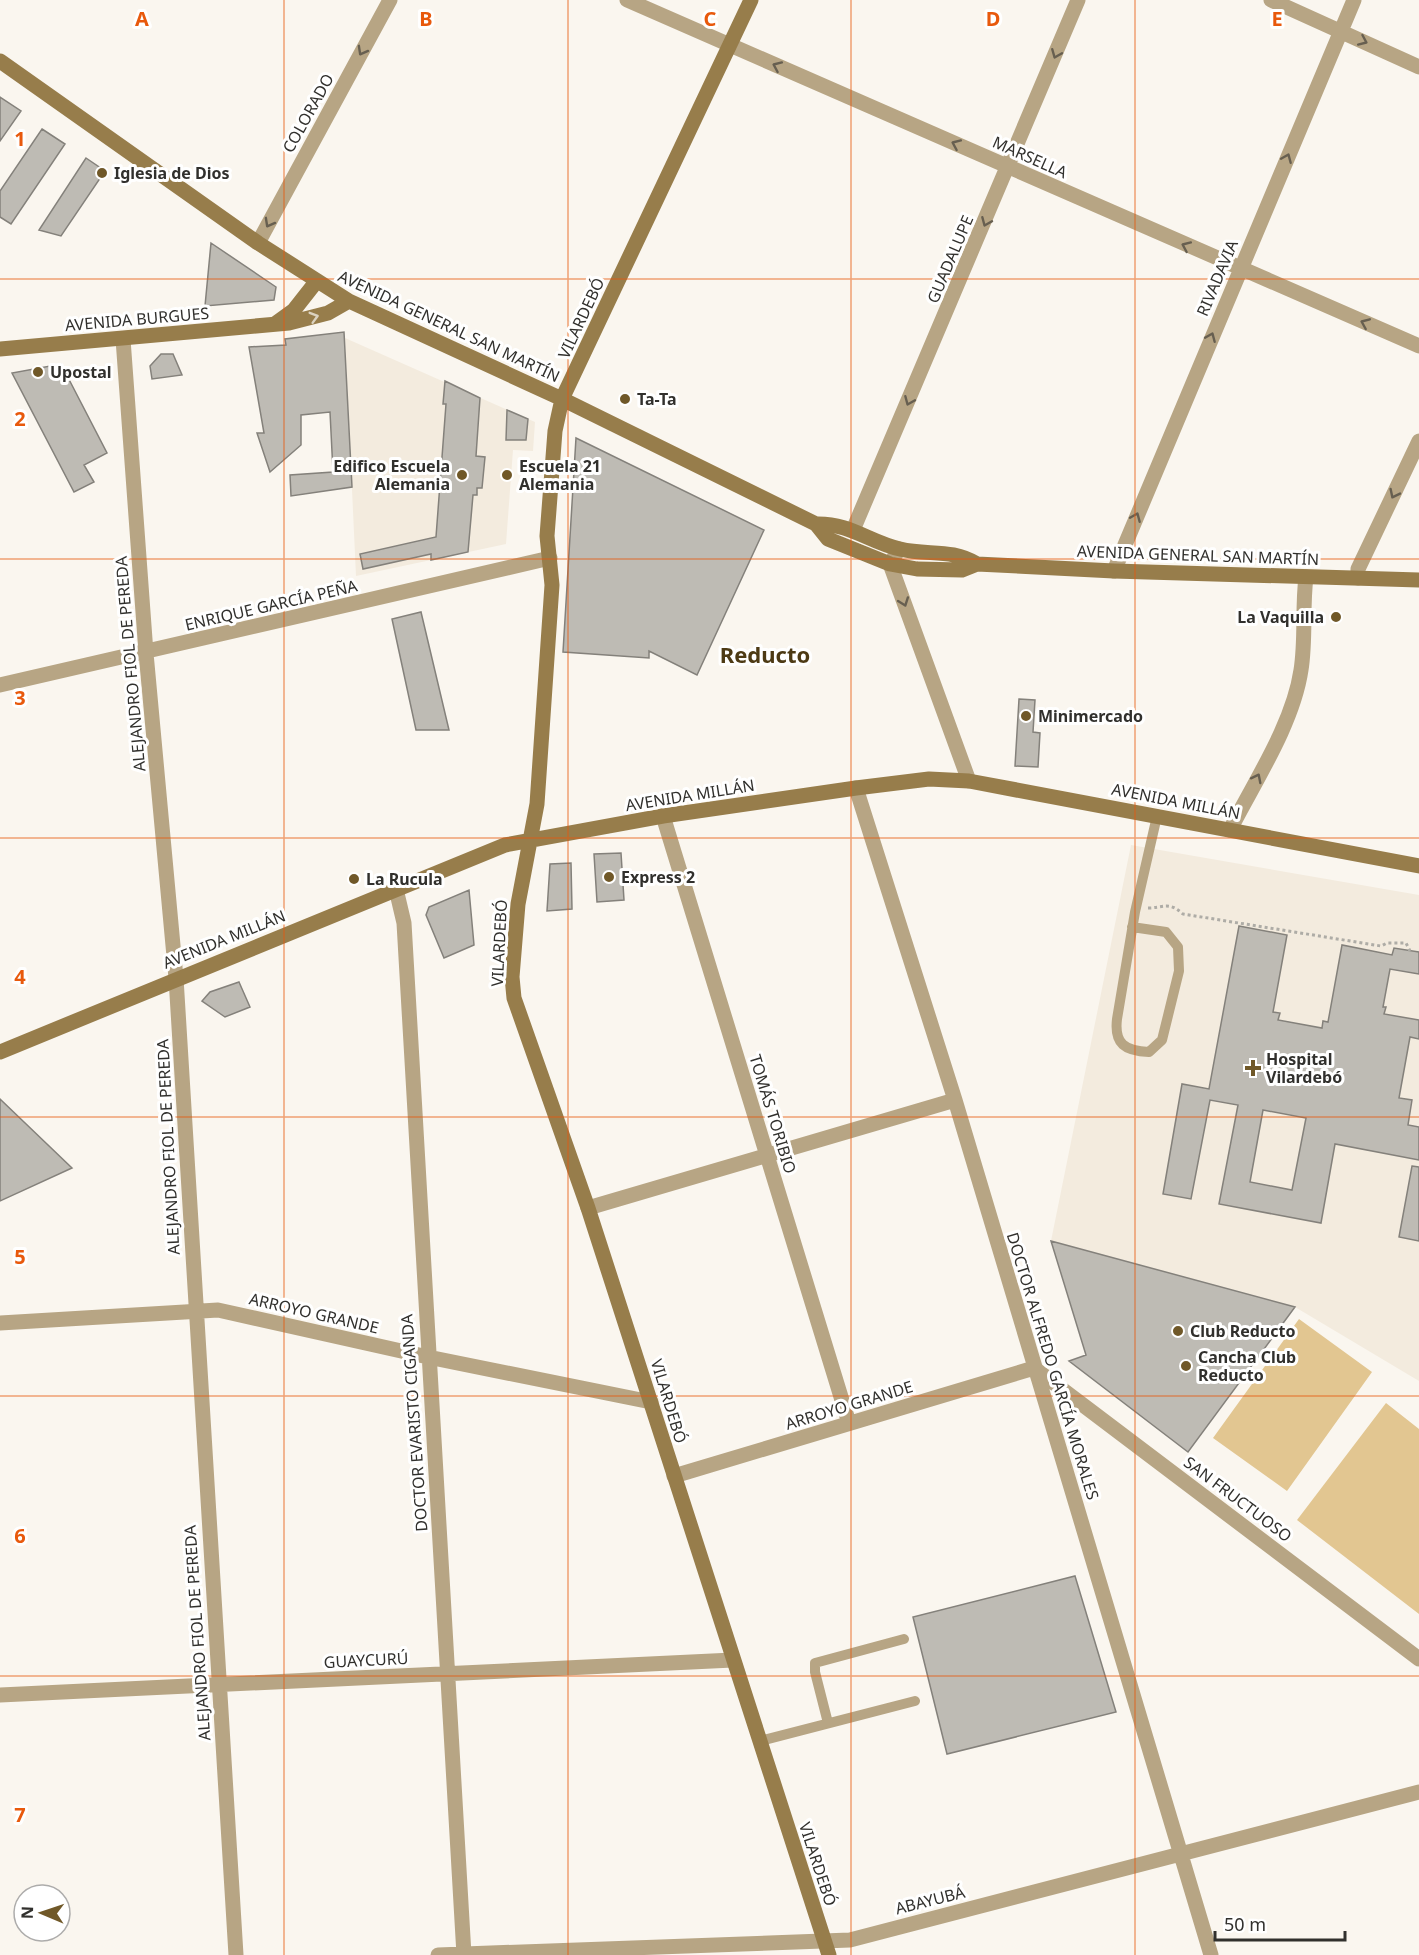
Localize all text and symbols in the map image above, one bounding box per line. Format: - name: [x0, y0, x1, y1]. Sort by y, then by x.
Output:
- text: A: [135, 5, 149, 32]
- text: B: [419, 5, 433, 32]
- text: C: [704, 5, 717, 32]
- text: D: [986, 5, 1000, 32]
- text: E: [1271, 5, 1283, 32]
- one-way arrow: [1356, 34, 1367, 46]
- one-way arrow: [358, 45, 369, 56]
- one-way arrow: [1051, 48, 1063, 59]
- one-way arrow: [772, 61, 783, 73]
- street label: COLORADO: [277, 70, 339, 156]
- text: 1: [14, 125, 26, 152]
- street label: MARSELLA: [989, 131, 1071, 184]
- one-way arrow: [951, 140, 962, 152]
- one-way arrow: [1280, 153, 1292, 164]
- place label: Iglesia de Dios: [114, 162, 230, 184]
- marker: Iglesia de Dios: [95, 166, 109, 180]
- street label: GUADALUPE: [922, 212, 978, 306]
- one-way arrow: [981, 215, 993, 226]
- one-way arrow: [265, 217, 276, 227]
- street label: RIVADAVIA: [1191, 236, 1243, 319]
- one-way arrow: [1182, 241, 1193, 253]
- street label: AVENIDA GENERAL SAN MARTÍN: [335, 265, 563, 387]
- street label: VILARDEBÓ: [553, 274, 609, 362]
- street label: AVENIDA BURGUES: [64, 302, 210, 336]
- one-way arrow: [308, 312, 319, 324]
- one-way arrow: [1361, 318, 1372, 330]
- one-way arrow: [1204, 333, 1216, 344]
- place label: Upostal: [50, 361, 112, 383]
- marker: Upostal: [31, 365, 45, 379]
- place label: Ta-Ta: [637, 388, 677, 410]
- marker: Ta-Ta: [618, 392, 632, 406]
- one-way arrow: [904, 394, 916, 405]
- text: 2: [14, 405, 26, 432]
- place label: Edifico Escuela Alemania: [333, 455, 450, 495]
- place label: Escuela 21 Alemania: [519, 455, 601, 495]
- marker: Edifico Escuela Alemania: [455, 468, 469, 482]
- marker: Escuela 21 Alemania: [500, 468, 514, 482]
- one-way arrow: [1389, 488, 1401, 499]
- one-way arrow: [1129, 513, 1141, 524]
- street label: AVENIDA GENERAL SAN MARTÍN: [1077, 540, 1319, 570]
- street label: ALEJANDRO FIOL DE PEREDA: [110, 555, 150, 773]
- street label: ENRIQUE GARCÍA PEÑA: [183, 574, 360, 636]
- one-way arrow: [896, 597, 909, 607]
- place label: La Vaquilla: [1237, 606, 1324, 628]
- marker: La Vaquilla: [1329, 610, 1343, 624]
- district label: Reducto: [720, 639, 810, 669]
- text: 3: [14, 684, 26, 711]
- place label: Minimercado: [1038, 705, 1143, 727]
- marker: Minimercado: [1019, 709, 1033, 723]
- one-way arrow: [1250, 773, 1261, 784]
- street label: AVENIDA MILLÁN: [624, 774, 756, 816]
- street label: AVENIDA MILLÁN: [1110, 778, 1242, 824]
- place label: Express 2: [621, 866, 695, 888]
- place label: La Rucula: [366, 868, 443, 890]
- marker: Express 2: [602, 870, 616, 884]
- marker: La Rucula: [347, 872, 361, 886]
- street label: VILARDEBÓ: [486, 899, 512, 987]
- street label: AVENIDA MILLÁN: [159, 904, 289, 974]
- text: 4: [14, 963, 26, 990]
- street label: ALEJANDRO FIOL DE PEREDA: [151, 1038, 185, 1255]
- place label: Hospital Vilardebó: [1266, 1048, 1342, 1088]
- street label: TOMÁS TORIBIO: [744, 1052, 802, 1176]
- marker: Hospital Vilardebó: [1244, 1059, 1262, 1077]
- street label: DOCTOR ALFREDO GARCÍA MORALES: [1002, 1230, 1104, 1503]
- text: 5: [14, 1243, 26, 1270]
- street label: ARROYO GRANDE: [247, 1287, 381, 1339]
- street label: DOCTOR EVARISTO CIGANDA: [395, 1313, 433, 1533]
- place label: Club Reducto: [1190, 1320, 1295, 1342]
- marker: Club Reducto: [1171, 1324, 1185, 1338]
- place label: Cancha Club Reducto: [1198, 1346, 1296, 1386]
- street label: VILARDEBÓ: [646, 1356, 692, 1446]
- marker: Cancha Club Reducto: [1179, 1359, 1193, 1373]
- street label: ARROYO GRANDE: [782, 1375, 916, 1435]
- street label: SAN FRUCTUOSO: [1180, 1451, 1296, 1547]
- text: 6: [14, 1522, 26, 1549]
- street label: ALEJANDRO FIOL DE PEREDA: [178, 1524, 216, 1742]
- street label: GUAYCURÚ: [323, 1647, 409, 1673]
- text: 7: [14, 1801, 26, 1828]
- street label: VILARDEBÓ: [794, 1819, 842, 1909]
- street label: ABAYUBÁ: [893, 1881, 968, 1919]
- north arrow: [12, 1883, 72, 1943]
- scale bar: [1215, 1904, 1346, 1942]
- text: N: [16, 1906, 38, 1919]
- text: 50 m: [1224, 1912, 1266, 1936]

